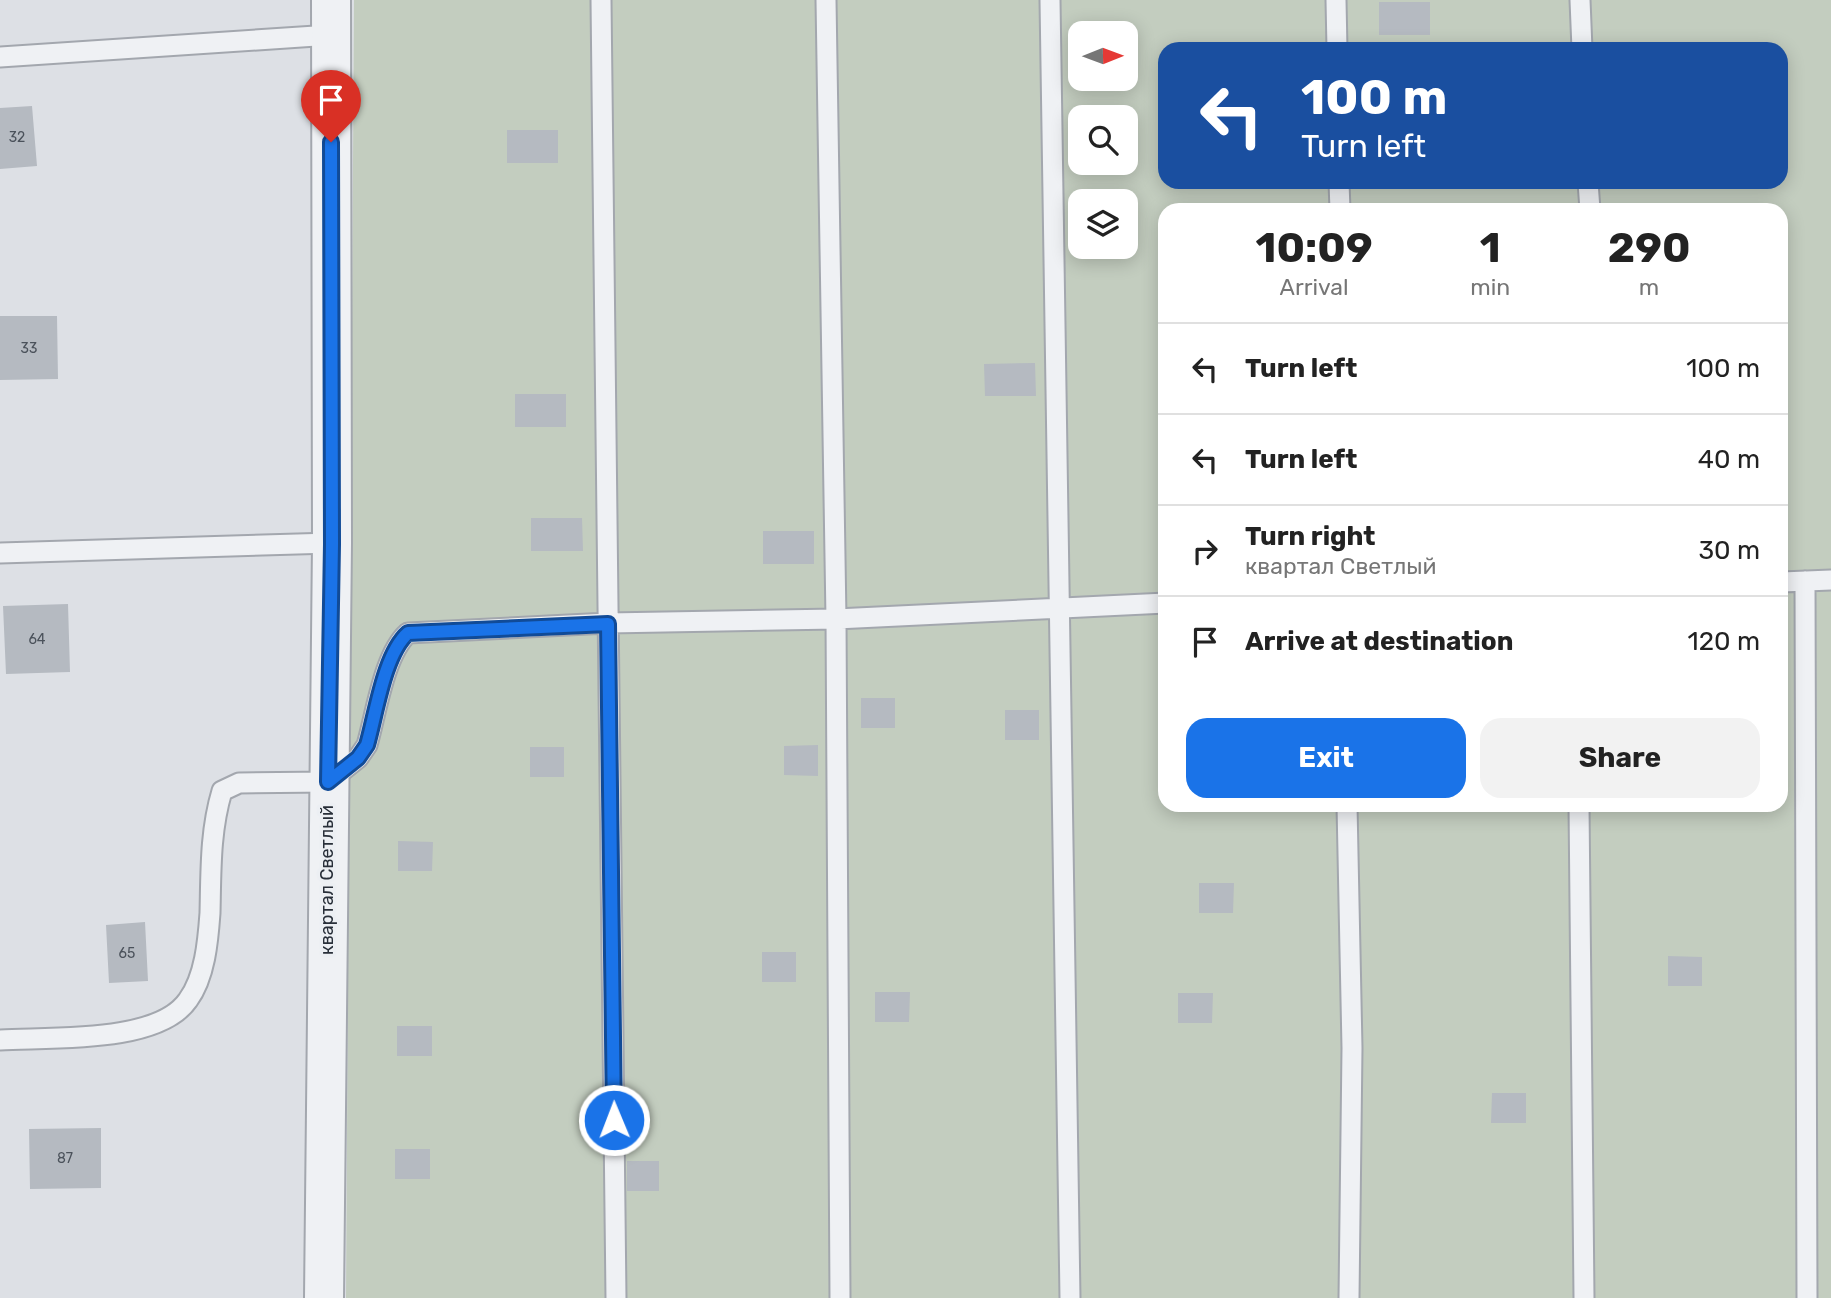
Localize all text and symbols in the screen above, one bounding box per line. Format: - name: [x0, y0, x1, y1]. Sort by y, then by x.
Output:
- north arrow: [1068, 21, 1138, 91]
- map controls: [1068, 21, 1138, 259]
- text: 100 m: [1301, 68, 1447, 126]
- pin: [301, 70, 361, 142]
- icon: left: [1186, 70, 1277, 161]
- icon: arrive: [312, 81, 350, 119]
- button: search: [1068, 105, 1138, 175]
- text: Turn left: [1301, 127, 1426, 165]
- house number: 32: [9, 129, 25, 146]
- button: layers: [1068, 189, 1138, 259]
- text: 10:09: [1256, 223, 1373, 273]
- text: 1: [1480, 223, 1501, 273]
- text: 290: [1608, 223, 1690, 273]
- text: Arrival: [1280, 273, 1349, 301]
- text: min: [1470, 273, 1510, 301]
- text: m: [1639, 273, 1659, 301]
- house number: 33: [21, 340, 37, 357]
- icon: left: [1186, 350, 1224, 388]
- text: Turn left: [1245, 353, 1357, 384]
- text: 100 m: [1686, 353, 1760, 384]
- icon: left: [1186, 441, 1224, 479]
- text: Turn left: [1245, 444, 1357, 475]
- text: 40 m: [1698, 444, 1760, 475]
- text: Turn right: [1245, 521, 1375, 552]
- icon: right: [1186, 532, 1224, 570]
- text: 30 m: [1698, 535, 1760, 566]
- text: квартал Светлый: [1245, 552, 1437, 580]
- icon: arrive: [1186, 623, 1224, 661]
- text: Arrive at destination: [1245, 626, 1513, 657]
- text: 120 m: [1688, 626, 1760, 657]
- house number: 64: [28, 631, 46, 648]
- button: Exit: [1186, 718, 1466, 798]
- button: Share: [1480, 718, 1760, 798]
- street label: квартал Светлый: [316, 805, 338, 955]
- house number: 65: [119, 945, 135, 962]
- position arrow: [577, 1083, 651, 1157]
- house number: 87: [57, 1150, 73, 1167]

